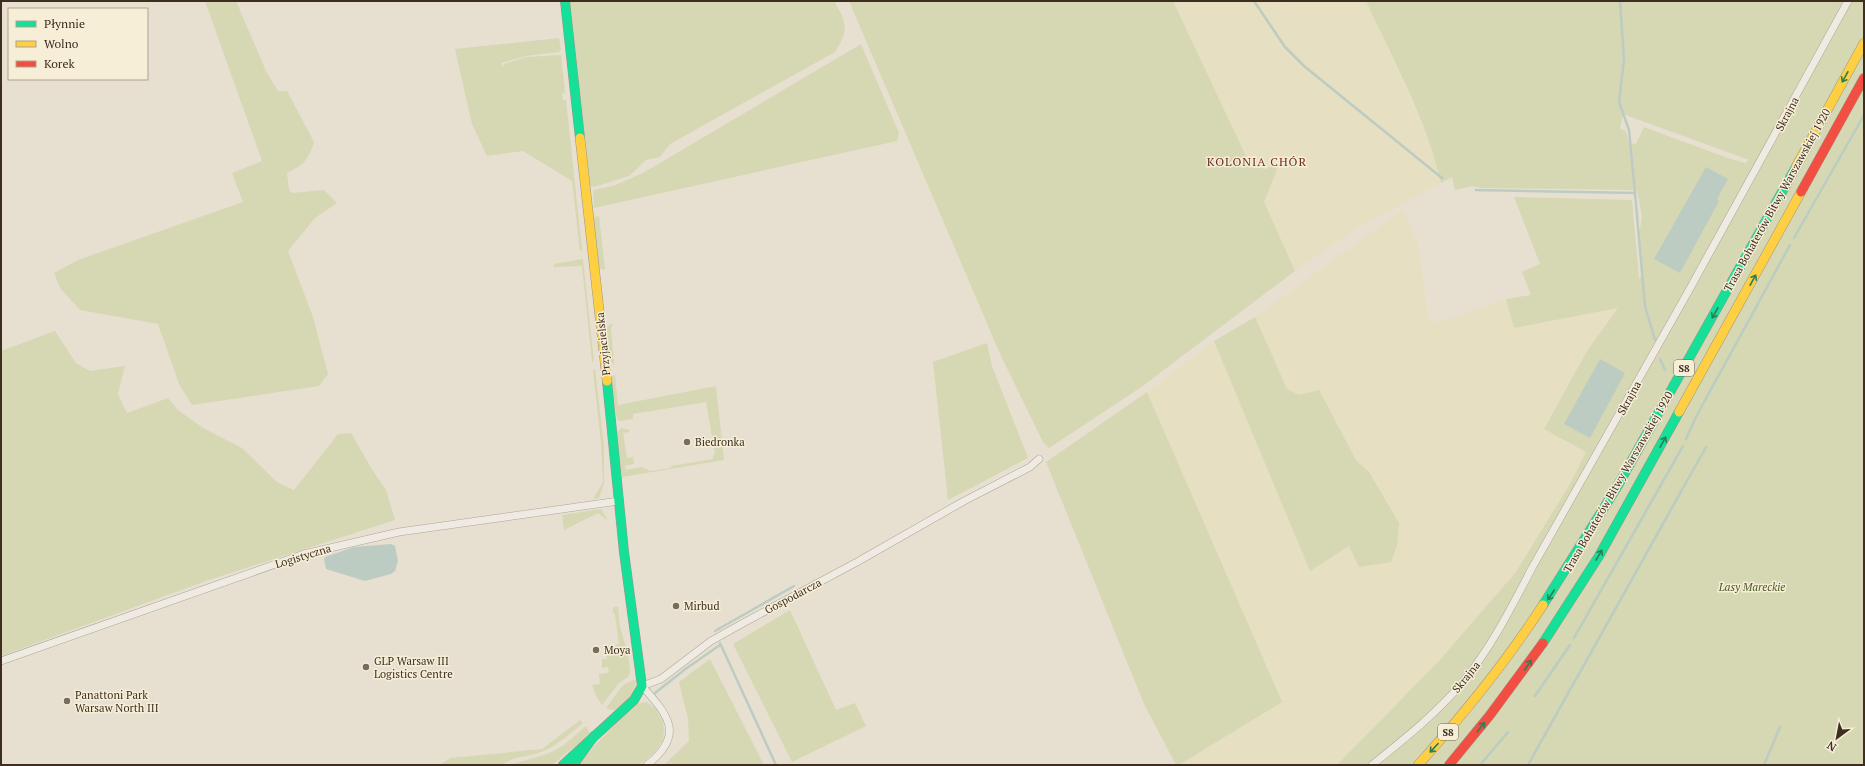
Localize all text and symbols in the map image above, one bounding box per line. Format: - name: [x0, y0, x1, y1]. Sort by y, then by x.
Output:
- legend: [8, 8, 148, 80]
- text: Płynnie: [44, 16, 85, 31]
- text: Wolno: [44, 36, 79, 51]
- text: Korek: [44, 56, 75, 71]
- one-way arrow: [1841, 71, 1849, 83]
- street label: Skrajna: [1772, 94, 1802, 133]
- street label: Trasa Bohaterów Bitwy Warszawskiej 1920: [1721, 106, 1833, 294]
- district label: KOLONIA CHÓR: [1207, 154, 1307, 169]
- one-way arrow: [1750, 274, 1757, 286]
- one-way arrow: [1710, 307, 1718, 319]
- street label: Przyjacielska: [593, 311, 613, 376]
- road number: S8: [1674, 360, 1694, 376]
- street label: Skrajna: [1614, 378, 1644, 417]
- street label: Trasa Bohaterów Bitwy Warszawskiej 1920: [1560, 389, 1676, 575]
- place label: Biedronka: [695, 435, 745, 449]
- marker: Biedronka: [682, 437, 692, 447]
- one-way arrow: [1660, 437, 1667, 449]
- street label: Logistyczna: [273, 541, 333, 571]
- one-way arrow: [1595, 550, 1603, 562]
- street label: Gospodarcza: [762, 575, 824, 617]
- park label: Lasy Mareckie: [1718, 580, 1785, 594]
- one-way arrow: [1547, 589, 1555, 601]
- place label: Mirbud: [684, 599, 720, 613]
- marker: Mirbud: [671, 601, 681, 611]
- place label: Moya: [604, 643, 631, 657]
- marker: Moya: [591, 645, 601, 655]
- place label: GLP Warsaw III Logistics Centre: [374, 654, 453, 681]
- street label: Skrajna: [1449, 658, 1483, 696]
- one-way arrow: [1524, 660, 1532, 671]
- marker: GLP Warsaw III Logistics Centre: [361, 662, 371, 672]
- place label: Panattoni Park Warsaw North III: [75, 688, 159, 715]
- marker: Panattoni Park Warsaw North III: [62, 696, 72, 706]
- north arrow: [1817, 718, 1857, 758]
- one-way arrow: [1477, 722, 1485, 733]
- road number: S8: [1438, 724, 1458, 740]
- text: N: [1824, 738, 1839, 755]
- one-way arrow: [1429, 743, 1438, 753]

